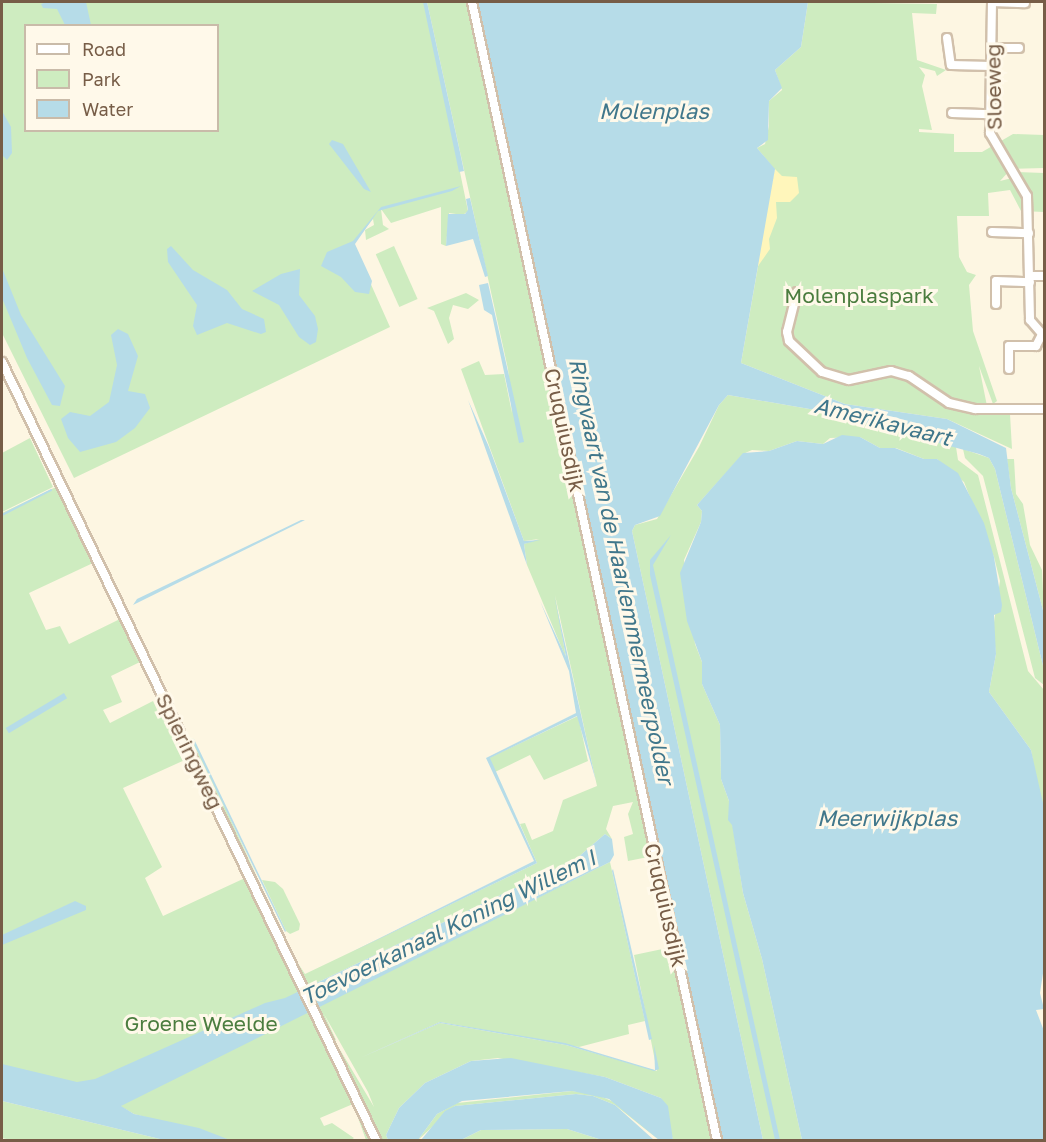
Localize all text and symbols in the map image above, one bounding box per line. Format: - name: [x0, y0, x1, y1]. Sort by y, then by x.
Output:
- legend: [24, 24, 219, 132]
- text: Road: [82, 38, 126, 60]
- street label: Sloeweg: [980, 44, 1006, 130]
- text: Park: [82, 68, 121, 90]
- text: Water: [82, 98, 133, 120]
- water label: Molenplas: [599, 98, 709, 124]
- park label: Molenplaspark: [784, 282, 934, 308]
- water label: Ringvaart van de Haarlemmermeerpolder: [564, 356, 680, 786]
- street label: Cruquiusdijk: [540, 366, 590, 494]
- water label: Amerikavaart: [812, 391, 954, 451]
- street label: Spieringweg: [151, 689, 229, 813]
- water label: Meerwijkplas: [817, 805, 957, 831]
- street label: Cruquiusdijk: [640, 841, 692, 969]
- water label: Toevoerkanaal Koning Willem I: [296, 844, 600, 1010]
- park label: Groene Weelde: [124, 1010, 278, 1036]

